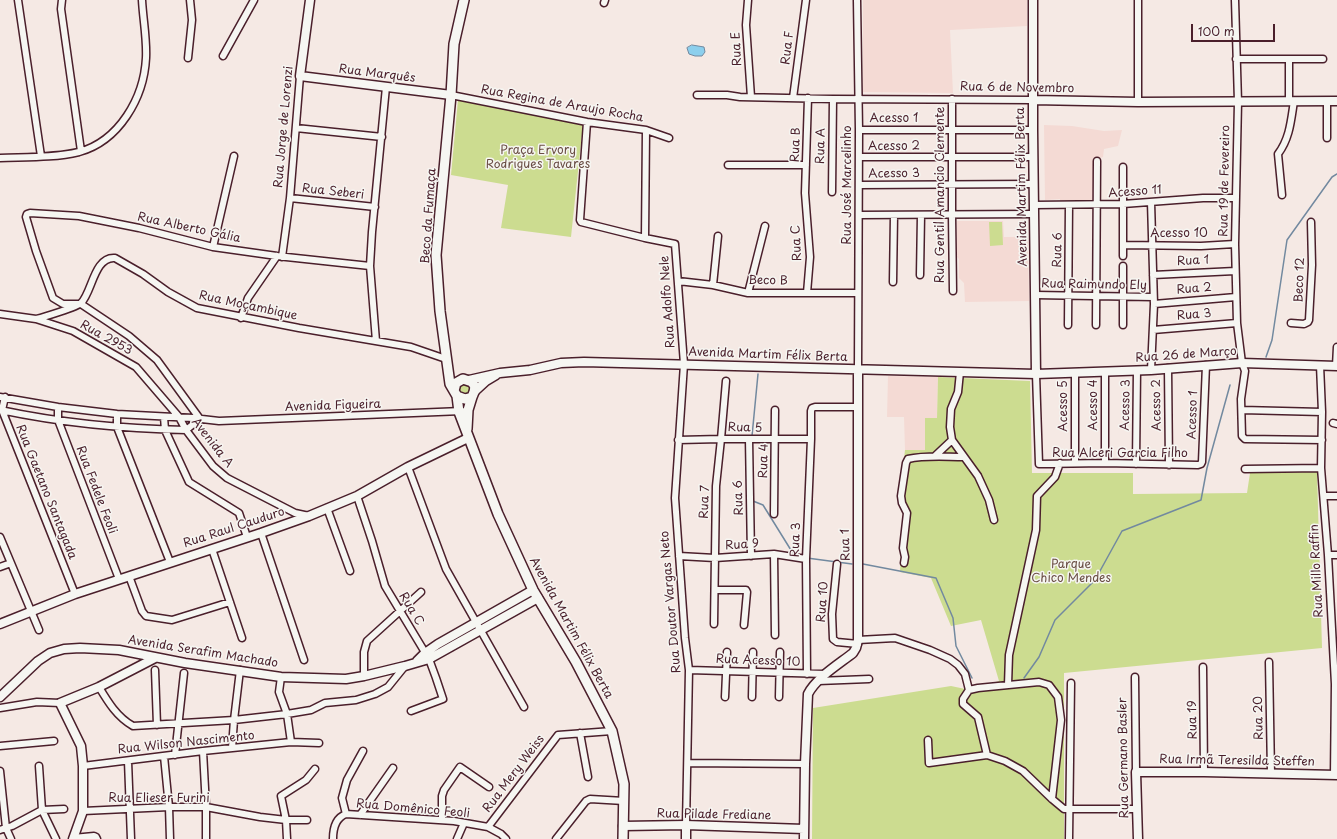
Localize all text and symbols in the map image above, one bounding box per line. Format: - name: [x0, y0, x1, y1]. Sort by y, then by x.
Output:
- scale bar: [1193, 16, 1277, 42]
- text: 100 m: [1198, 22, 1235, 40]
- street label: Rua F: [779, 30, 797, 66]
- street label: Rua E: [729, 31, 745, 67]
- street label: Rua Marquês: [338, 62, 416, 86]
- street label: Rua Jorge de Lorenzi: [271, 65, 297, 189]
- street label: Rua 6 de Novembro: [960, 80, 1074, 96]
- street label: Rua Regina de Araujo Rocha: [480, 83, 644, 125]
- street label: Rua Gentil Amancio Clemente: [934, 107, 948, 283]
- street label: Avenida Martim Félix Berta: [1013, 107, 1031, 267]
- street label: Acesso 1: [870, 112, 918, 126]
- street label: Rua José Marcelinho: [841, 125, 855, 245]
- street label: Rua 19 de Fevereiro: [1217, 125, 1233, 237]
- street label: Rua B: [788, 127, 804, 163]
- street label: Rua A: [813, 128, 829, 164]
- street label: Acesso 2: [868, 140, 920, 154]
- park label: Praça Ervory Rodrigues Tavares: [486, 144, 590, 172]
- street label: Acesso 3: [868, 166, 920, 182]
- street label: Beco da Fumaça: [418, 168, 440, 264]
- street label: Rua Seberi: [301, 182, 365, 202]
- street label: Acesso 11: [1108, 183, 1162, 201]
- street label: Rua Alberto Gália: [136, 210, 242, 246]
- street label: Rua C: [789, 225, 805, 261]
- street label: Acesso 10: [1150, 227, 1208, 241]
- street label: Rua 6: [1050, 232, 1066, 268]
- street label: Rua 1: [1176, 253, 1210, 269]
- street label: Rua Adolfo Nele: [658, 255, 678, 349]
- street label: Beco 12: [1292, 257, 1308, 303]
- street label: Beco B: [748, 273, 788, 289]
- street label: Rua Raimundo Ely: [1041, 277, 1147, 293]
- street label: Rua 2: [1176, 280, 1212, 298]
- street label: Rua Moçambique: [197, 289, 299, 323]
- street label: Rua 3: [1176, 306, 1212, 324]
- street label: Rua 2953: [77, 318, 135, 358]
- street label: Rua 26 de Março: [1135, 344, 1237, 366]
- street label: Avenida Martim Félix Berta: [688, 345, 848, 365]
- street label: Acesso 4: [1087, 379, 1101, 431]
- street label: Acesso 3: [1118, 379, 1134, 431]
- street label: Acesso 2: [1149, 379, 1165, 431]
- street label: Acesso 5: [1057, 380, 1071, 432]
- street label: Acesso 1: [1185, 390, 1201, 440]
- street label: Avenida Figueira: [285, 397, 381, 415]
- street label: Avenida A: [188, 415, 236, 471]
- street label: Rua 5: [728, 420, 762, 436]
- street label: Rua Gaetano Santagada: [12, 423, 80, 561]
- street label: Rua 4: [756, 443, 772, 479]
- street label: Rua Fedele Feoli: [73, 444, 119, 536]
- street label: Rua Alceri Garcia Filho: [1052, 447, 1188, 461]
- street label: Rua 6: [731, 480, 747, 516]
- street label: Rua 7: [697, 485, 713, 519]
- street label: Rua Raul Cauduro: [182, 505, 286, 551]
- street label: Rua 3: [788, 522, 804, 558]
- street label: Rua Millo Raffin: [1307, 524, 1327, 618]
- street label: Rua 1: [838, 529, 854, 561]
- street label: Rua Doutor Vargas Neto: [658, 530, 684, 674]
- street label: Rua 9: [725, 537, 759, 553]
- street label: Avenida Martim Félix Berta: [526, 555, 616, 701]
- park label: Parque Chico Mendes: [1031, 558, 1111, 586]
- street label: Rua 10: [814, 581, 832, 623]
- street label: Rua C: [396, 590, 426, 628]
- street label: Avenida Serafim Machado: [127, 633, 279, 671]
- street label: Rua Acesso 10: [715, 652, 801, 670]
- street label: Rua 20: [1251, 696, 1267, 740]
- street label: Rua Germano Basler: [1116, 697, 1132, 819]
- street label: Rua 19: [1185, 700, 1201, 740]
- street label: Rua Wilson Nascimento: [117, 729, 255, 757]
- street label: Rua Mery Weiss: [480, 732, 548, 816]
- street label: Rua Irmã Teresilda Steffen: [1159, 752, 1315, 770]
- street label: Rua Elieser Furini: [108, 792, 210, 806]
- street label: Rua Domênico Feoli: [356, 797, 470, 821]
- street label: Rua Pilade Frediane: [656, 807, 772, 823]

